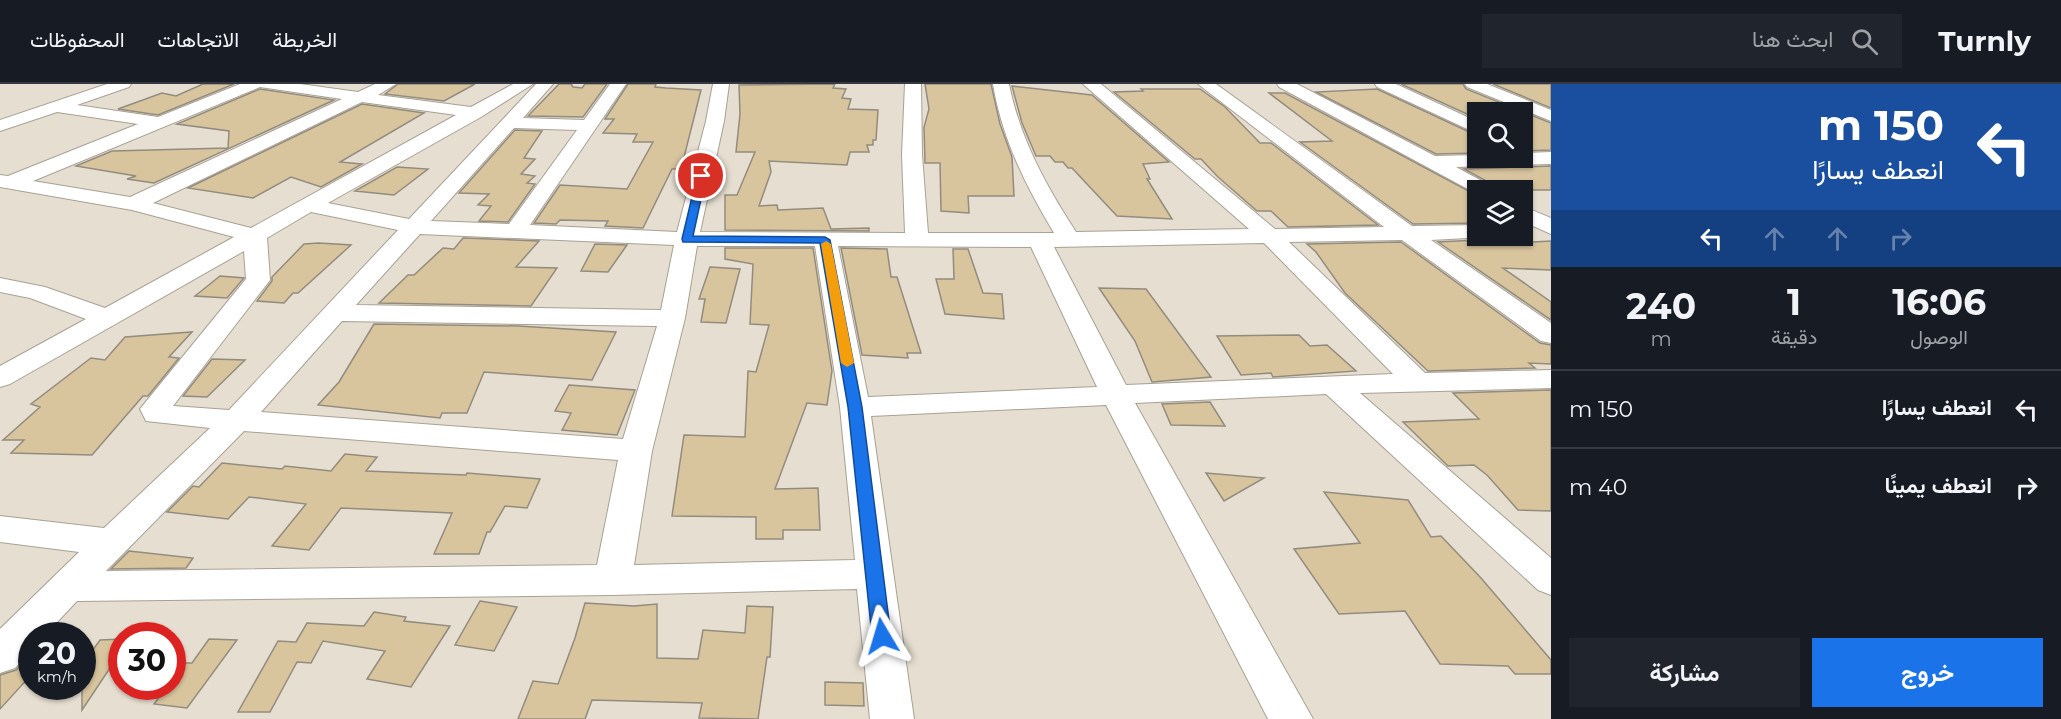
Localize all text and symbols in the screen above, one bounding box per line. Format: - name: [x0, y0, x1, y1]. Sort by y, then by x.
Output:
- search box: [1482, 14, 1902, 68]
- text: Turnly: [1938, 24, 2031, 58]
- icon: search: [1848, 25, 1881, 58]
- text: ابحث هنا: [1752, 26, 1833, 53]
- text: المحفوظات: [30, 27, 125, 52]
- text: الاتجاهات: [158, 27, 239, 52]
- text: الخريطة: [272, 27, 337, 52]
- text: 150 m: [1818, 99, 1944, 151]
- map controls: [1467, 102, 1533, 246]
- button: search: [1467, 102, 1533, 168]
- icon: left: [1965, 108, 2043, 186]
- pin: [675, 150, 726, 201]
- text: انعطف يسارًا: [1812, 153, 1944, 186]
- icon: arrive: [684, 159, 717, 192]
- button: layers: [1467, 180, 1533, 246]
- icon: left: [1695, 222, 1728, 255]
- icon: ahead: [1758, 222, 1791, 255]
- icon: ahead: [1821, 222, 1854, 255]
- icon: right: [1884, 222, 1917, 255]
- text: 1: [1787, 280, 1801, 324]
- text: 16:06: [1892, 280, 1986, 324]
- text: 240: [1626, 284, 1696, 328]
- text: دقيقة: [1771, 325, 1817, 349]
- text: الوصول: [1910, 325, 1968, 349]
- text: m: [1650, 327, 1672, 351]
- icon: left: [2010, 393, 2043, 426]
- text: انعطف يسارًا: [1882, 394, 1992, 421]
- text: 150 m: [1569, 396, 1633, 423]
- icon: right: [2010, 471, 2043, 504]
- text: انعطف يمينًا: [1884, 472, 1992, 499]
- text: 40 m: [1569, 474, 1627, 501]
- position arrow: [850, 604, 914, 668]
- speed limit sign: 30: [108, 622, 186, 700]
- text: 20: [38, 635, 76, 672]
- button: مشاركة: [1569, 638, 1800, 707]
- button: خروج: [1812, 638, 2043, 707]
- text: km/h: [37, 667, 77, 686]

